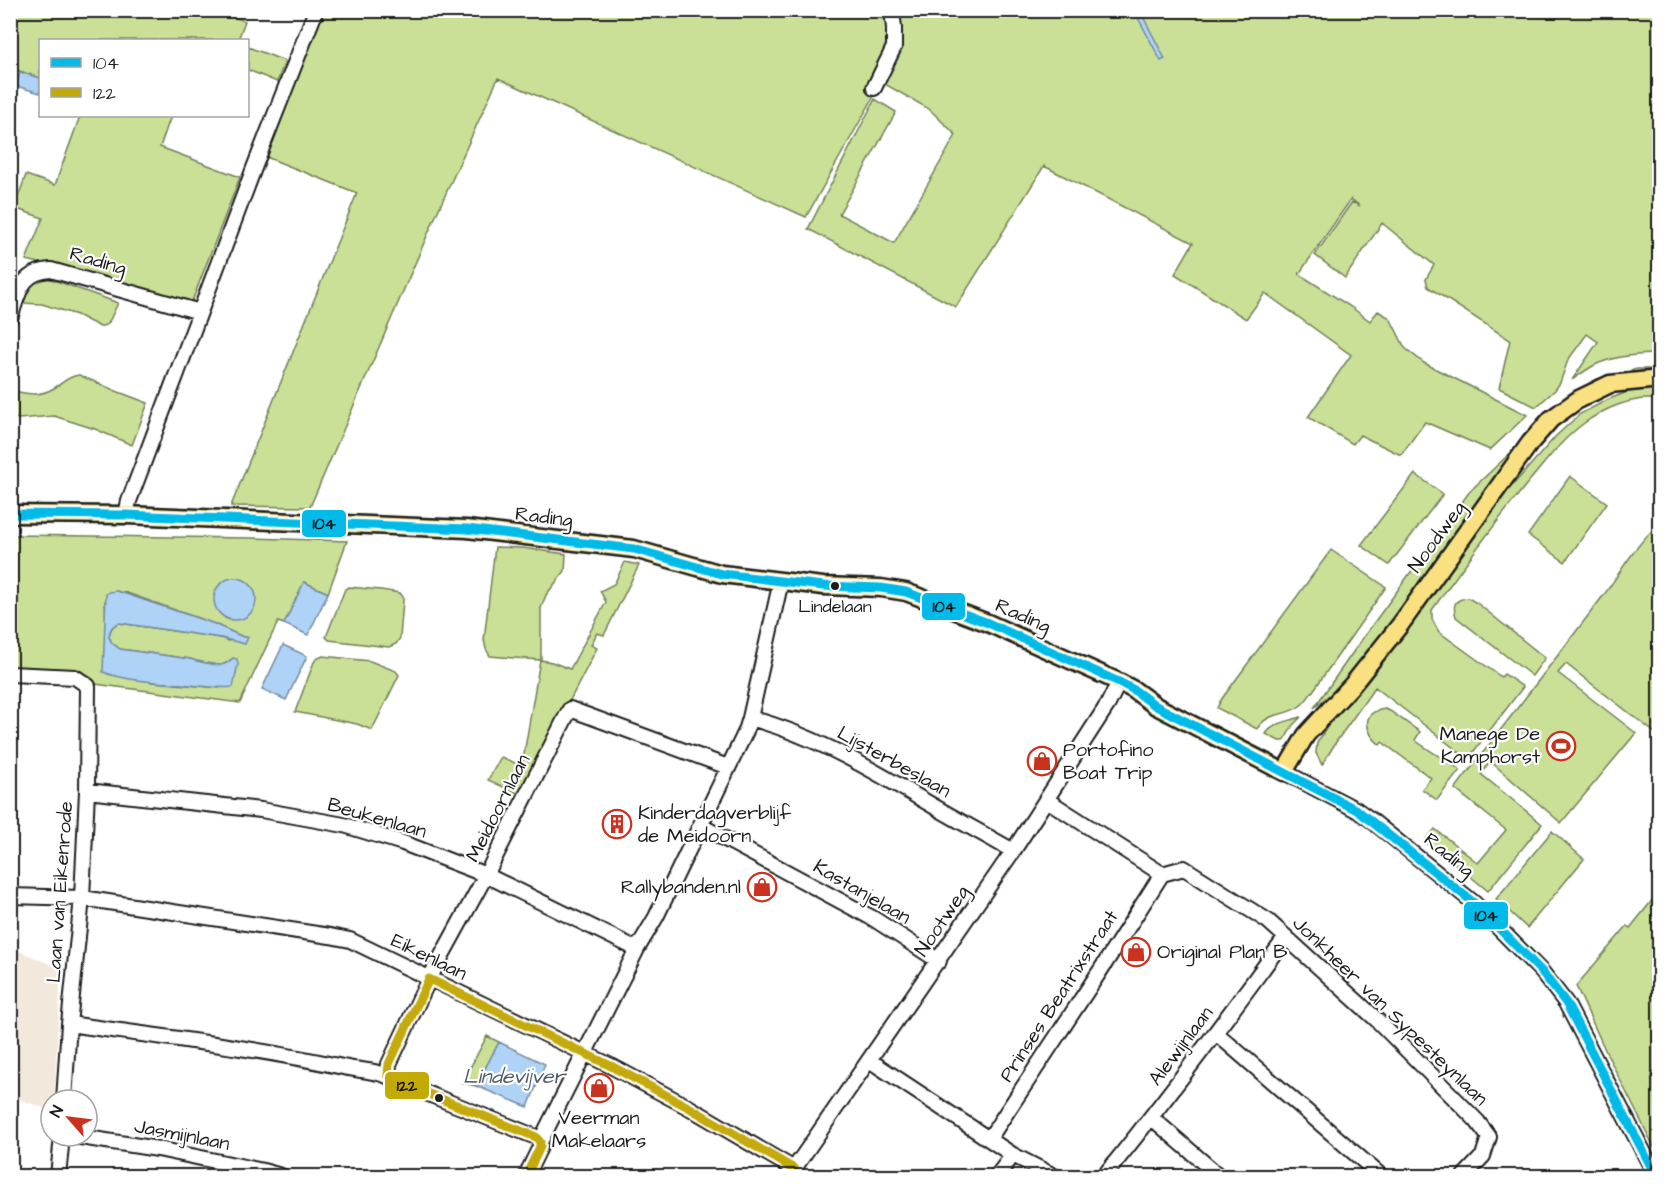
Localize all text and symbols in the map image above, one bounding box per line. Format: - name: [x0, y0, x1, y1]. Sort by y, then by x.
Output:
- legend: [39, 39, 249, 117]
- text: 104: [93, 51, 119, 76]
- text: 122: [93, 81, 117, 106]
- street label: Rading: [66, 240, 130, 283]
- street label: Noodweg: [1401, 495, 1473, 579]
- street label: Rading: [513, 500, 575, 535]
- line badge: 104: [301, 509, 347, 538]
- text: 104: [312, 513, 336, 535]
- marker: Lindelaan: [829, 580, 841, 592]
- street label: Rading: [990, 591, 1055, 642]
- line badge: 104: [921, 592, 966, 621]
- place label: Lindelaan: [798, 594, 872, 619]
- text: 104: [932, 596, 956, 618]
- street label: Lijsterbeslaan: [832, 719, 956, 805]
- place label: Manege De Kamphorst: [1440, 720, 1540, 771]
- sports icon: Manege De Kamphorst: [1545, 730, 1577, 762]
- place label: Portofino Boat Trip: [1063, 736, 1154, 787]
- shop icon: Portofino Boat Trip: [1026, 745, 1058, 777]
- street label: Meidoornlaan: [459, 749, 537, 867]
- street label: Beukenlaan: [324, 791, 430, 845]
- place label: Kinderdagverblijf de Meidoorn: [638, 799, 791, 850]
- street label: Laan van Eikenrode: [40, 800, 80, 984]
- building icon: Kinderdagverblijf de Meidoorn: [601, 808, 633, 840]
- street label: Rading: [1417, 826, 1480, 885]
- street label: Kastanjelaan: [808, 853, 916, 931]
- shop icon: Rallybanden.nl: [746, 871, 778, 903]
- place label: Rallybanden.nl: [621, 873, 741, 902]
- street label: Nootweg: [908, 880, 977, 963]
- line badge: 104: [1463, 901, 1509, 930]
- street label: Prinses Beatrixstraat: [993, 904, 1125, 1088]
- text: 104: [1474, 905, 1498, 927]
- street label: Jonkheer van Sypesteynlaan: [1285, 910, 1494, 1113]
- street label: Eikenlaan: [386, 927, 472, 987]
- shop icon: Original Plan B: [1120, 936, 1152, 968]
- place label: Original Plan B: [1157, 938, 1287, 967]
- street label: Alewijnlaan: [1142, 1000, 1220, 1092]
- water label: Lindevijver: [463, 1062, 567, 1091]
- line badge: 122: [384, 1071, 430, 1100]
- shop icon: Veerman Makelaars: [583, 1072, 615, 1104]
- text: 122: [397, 1075, 418, 1097]
- north arrow: [39, 1088, 99, 1148]
- unlabelled marker: [433, 1092, 445, 1104]
- text: N: [45, 1102, 69, 1121]
- place label: Veerman Makelaars: [552, 1104, 646, 1155]
- street label: Jasmijnlaan: [132, 1112, 232, 1158]

